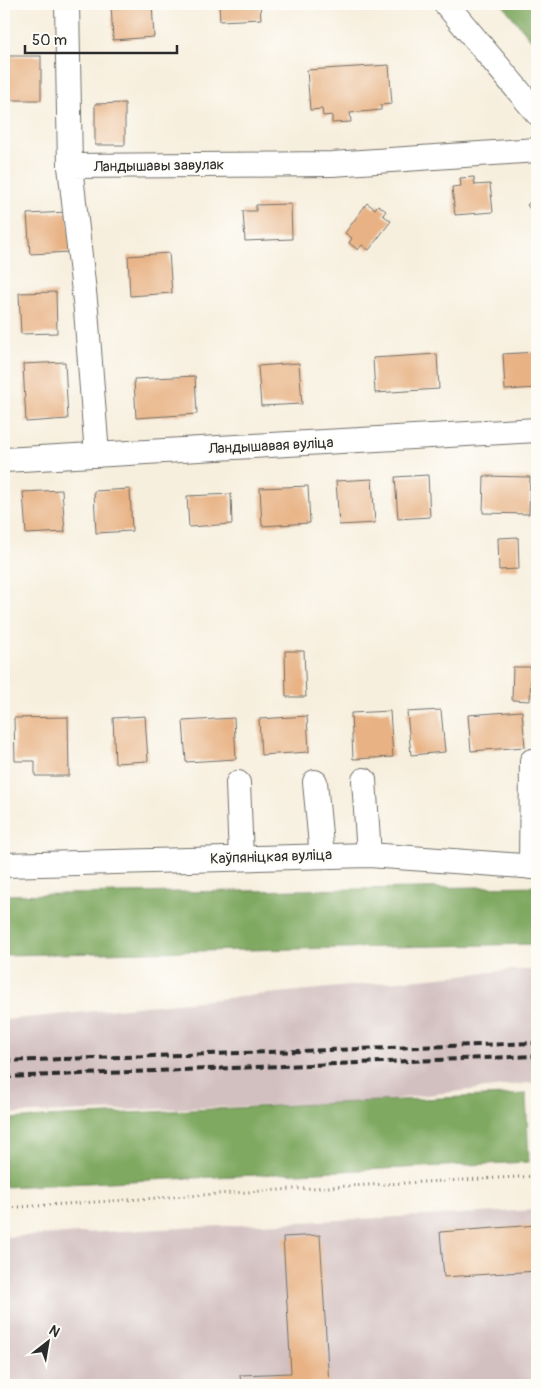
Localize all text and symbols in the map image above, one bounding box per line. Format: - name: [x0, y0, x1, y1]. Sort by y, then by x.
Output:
- scale bar: [25, 22, 178, 54]
- text: 50 m: [32, 31, 67, 50]
- street label: Ландышавы завулак: [93, 155, 225, 177]
- street label: Ландышавая вуліца: [207, 433, 334, 459]
- street label: Каўпяніцкая вуліца: [210, 845, 332, 869]
- north arrow: [22, 1316, 72, 1366]
- text: N: [46, 1322, 63, 1341]

